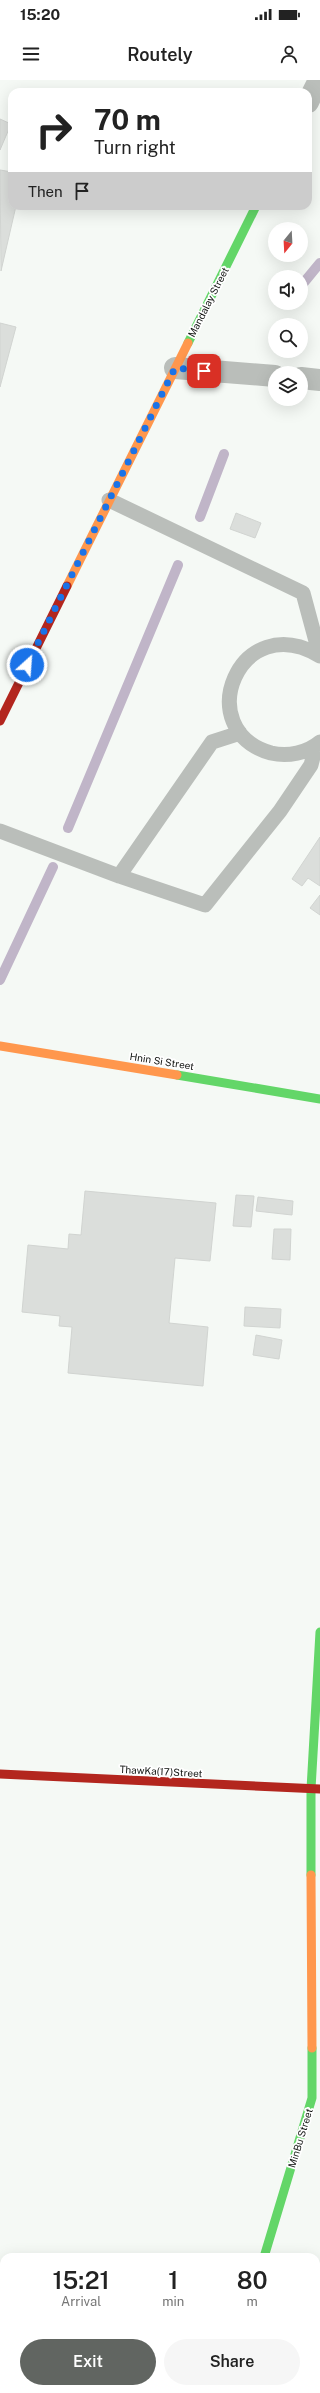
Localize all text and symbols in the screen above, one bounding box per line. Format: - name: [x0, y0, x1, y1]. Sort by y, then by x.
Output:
- text: 15:20: [20, 6, 60, 23]
- icon: menu: [20, 43, 42, 65]
- icon: person: [278, 43, 300, 65]
- text: Routely: [127, 44, 193, 65]
- text: 70 m: [94, 103, 161, 136]
- icon: right: [28, 104, 80, 156]
- text: Turn right: [94, 137, 176, 158]
- icon: arrive: [71, 180, 93, 202]
- text: Then: [28, 183, 63, 200]
- north arrow: [268, 222, 308, 262]
- map controls: [268, 222, 308, 406]
- street label: Mandalay Street: [185, 265, 231, 339]
- button: sound: [268, 270, 308, 310]
- button: search: [268, 318, 308, 358]
- pin: [187, 354, 221, 388]
- icon: arrive: [193, 360, 215, 382]
- button: layers: [268, 366, 308, 406]
- position arrow: [6, 644, 48, 686]
- street label: Hnin Si Street: [129, 1050, 195, 1072]
- street label: ThawKa(17)Street: [119, 1763, 203, 1779]
- street label: MinBu Street: [285, 2107, 315, 2169]
- text: 15:21: [52, 2266, 110, 2294]
- text: 1: [168, 2266, 178, 2294]
- text: 80: [237, 2266, 268, 2294]
- text: Arrival: [61, 2294, 101, 2309]
- text: min: [162, 2294, 184, 2309]
- text: m: [246, 2294, 258, 2309]
- button: Exit: [20, 2339, 156, 2385]
- button: Share: [164, 2339, 300, 2385]

